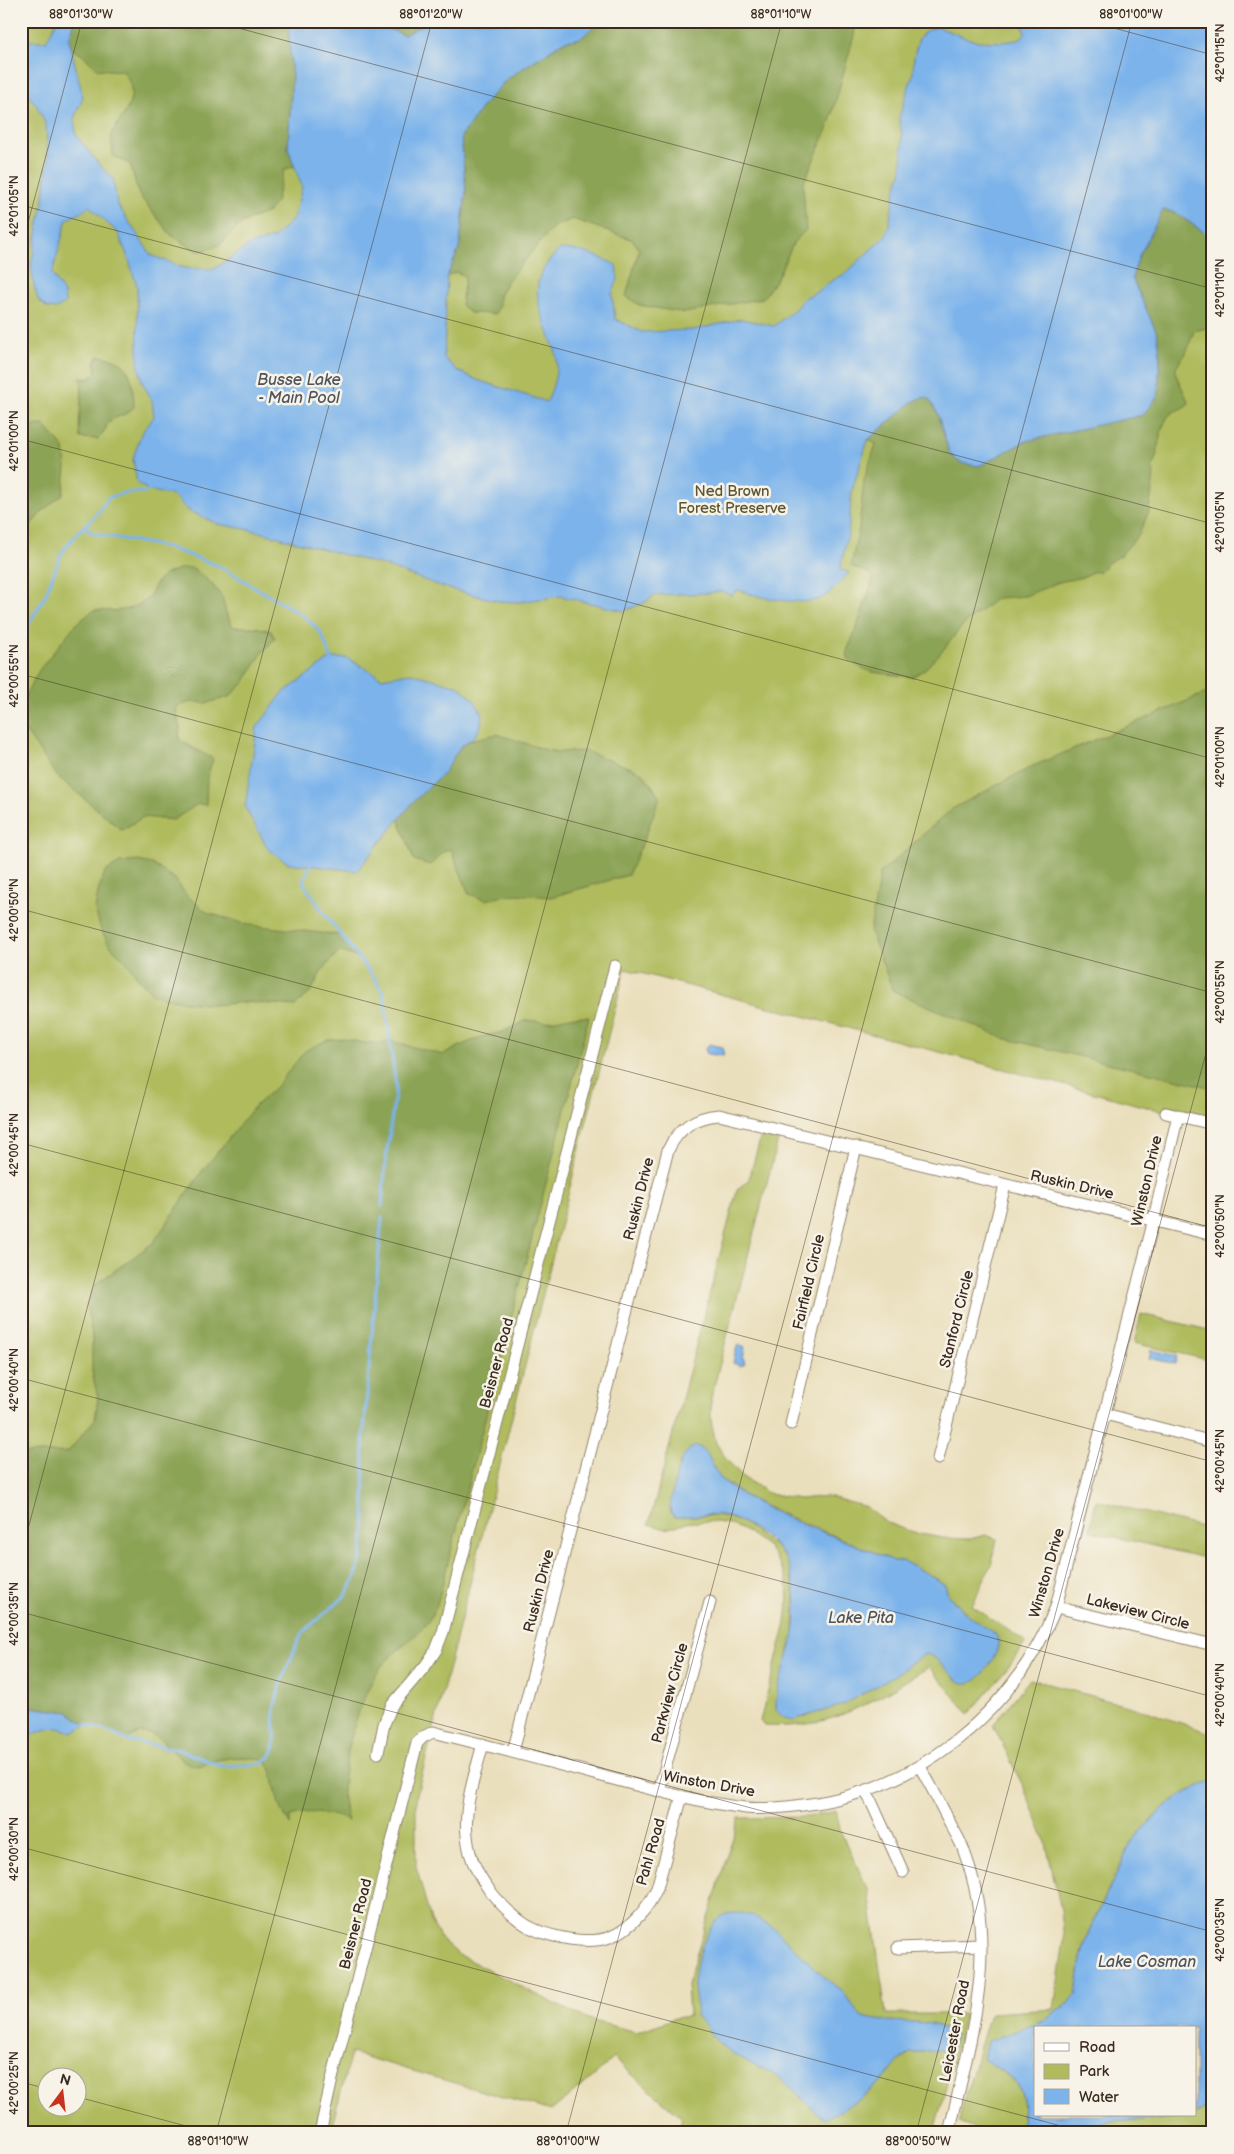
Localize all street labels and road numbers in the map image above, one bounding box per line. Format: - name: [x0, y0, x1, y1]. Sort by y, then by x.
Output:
- street label: Winston Drive: [1127, 1134, 1167, 1228]
- street label: Ruskin Drive: [619, 1155, 659, 1243]
- street label: Ruskin Drive: [1028, 1166, 1116, 1204]
- street label: Fairfield Circle: [789, 1232, 829, 1332]
- street label: Stanford Circle: [936, 1268, 978, 1370]
- street label: Beisner Road: [476, 1316, 518, 1410]
- street label: Winston Drive: [1025, 1526, 1069, 1620]
- street label: Ruskin Drive: [519, 1547, 559, 1635]
- street label: Lakeview Circle: [1084, 1590, 1192, 1634]
- street label: Parkview Circle: [647, 1641, 693, 1745]
- street label: Winston Drive: [662, 1767, 756, 1801]
- street label: Pahl Road: [632, 1816, 670, 1888]
- street label: Beisner Road: [336, 1876, 376, 1972]
- street label: Leicester Road: [936, 1978, 974, 2084]

